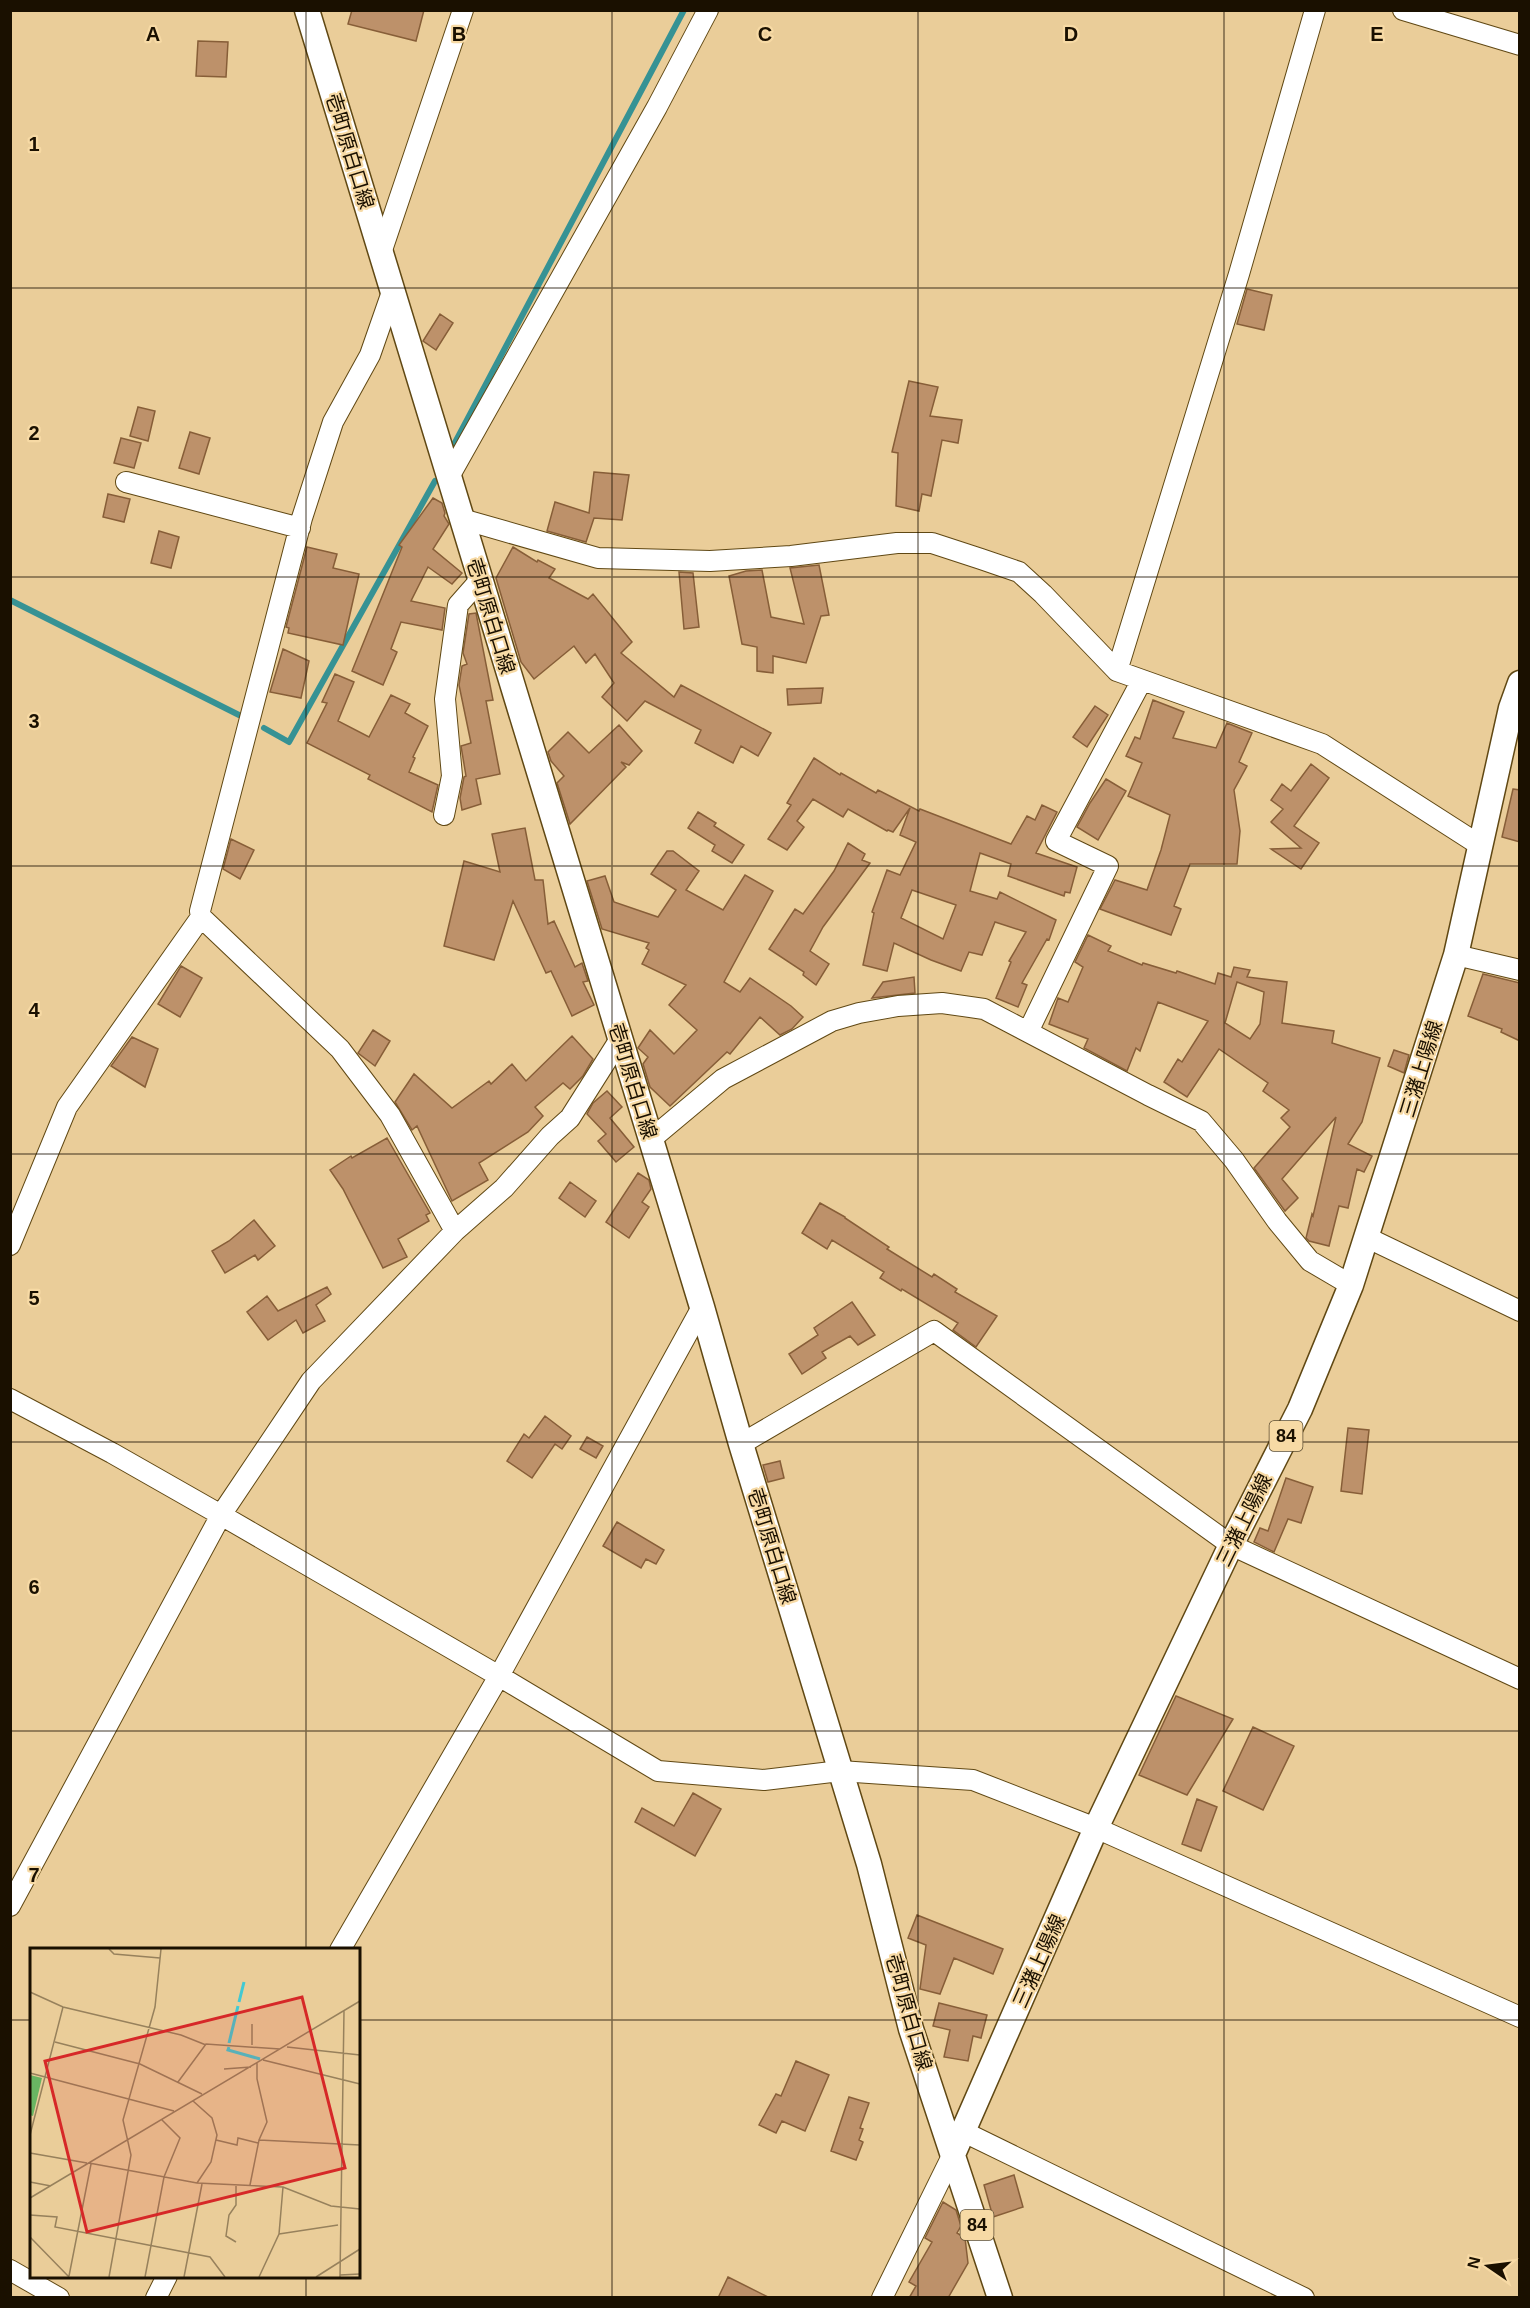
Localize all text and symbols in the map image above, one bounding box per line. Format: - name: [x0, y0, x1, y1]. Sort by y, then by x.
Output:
- text: A: [146, 23, 160, 45]
- text: B: [452, 23, 466, 45]
- text: C: [758, 23, 772, 45]
- text: D: [1064, 23, 1078, 45]
- text: E: [1370, 23, 1384, 45]
- street label: 壱町原白口線: [322, 90, 378, 212]
- text: 1: [28, 133, 40, 155]
- text: 2: [28, 422, 40, 444]
- street label: 壱町原白口線: [463, 555, 519, 677]
- text: 3: [28, 710, 40, 732]
- text: 4: [28, 999, 40, 1021]
- street label: 三潴上陽線: [1396, 1018, 1446, 1120]
- street label: 壱町原白口線: [605, 1020, 661, 1142]
- text: 5: [28, 1287, 40, 1309]
- road number: 84: [1270, 1421, 1302, 1451]
- street label: 三潴上陽線: [1212, 1470, 1276, 1570]
- street label: 壱町原白口線: [744, 1485, 800, 1607]
- text: 6: [28, 1576, 40, 1598]
- text: 7: [28, 1864, 40, 1886]
- street label: 三潴上陽線: [1009, 1911, 1069, 2011]
- inset map: [30, 1948, 360, 2278]
- street label: 壱町原白口線: [882, 1951, 936, 2073]
- road number: 84: [960, 2210, 994, 2240]
- north arrow: [1458, 2236, 1518, 2296]
- text: N: [1464, 2255, 1484, 2270]

